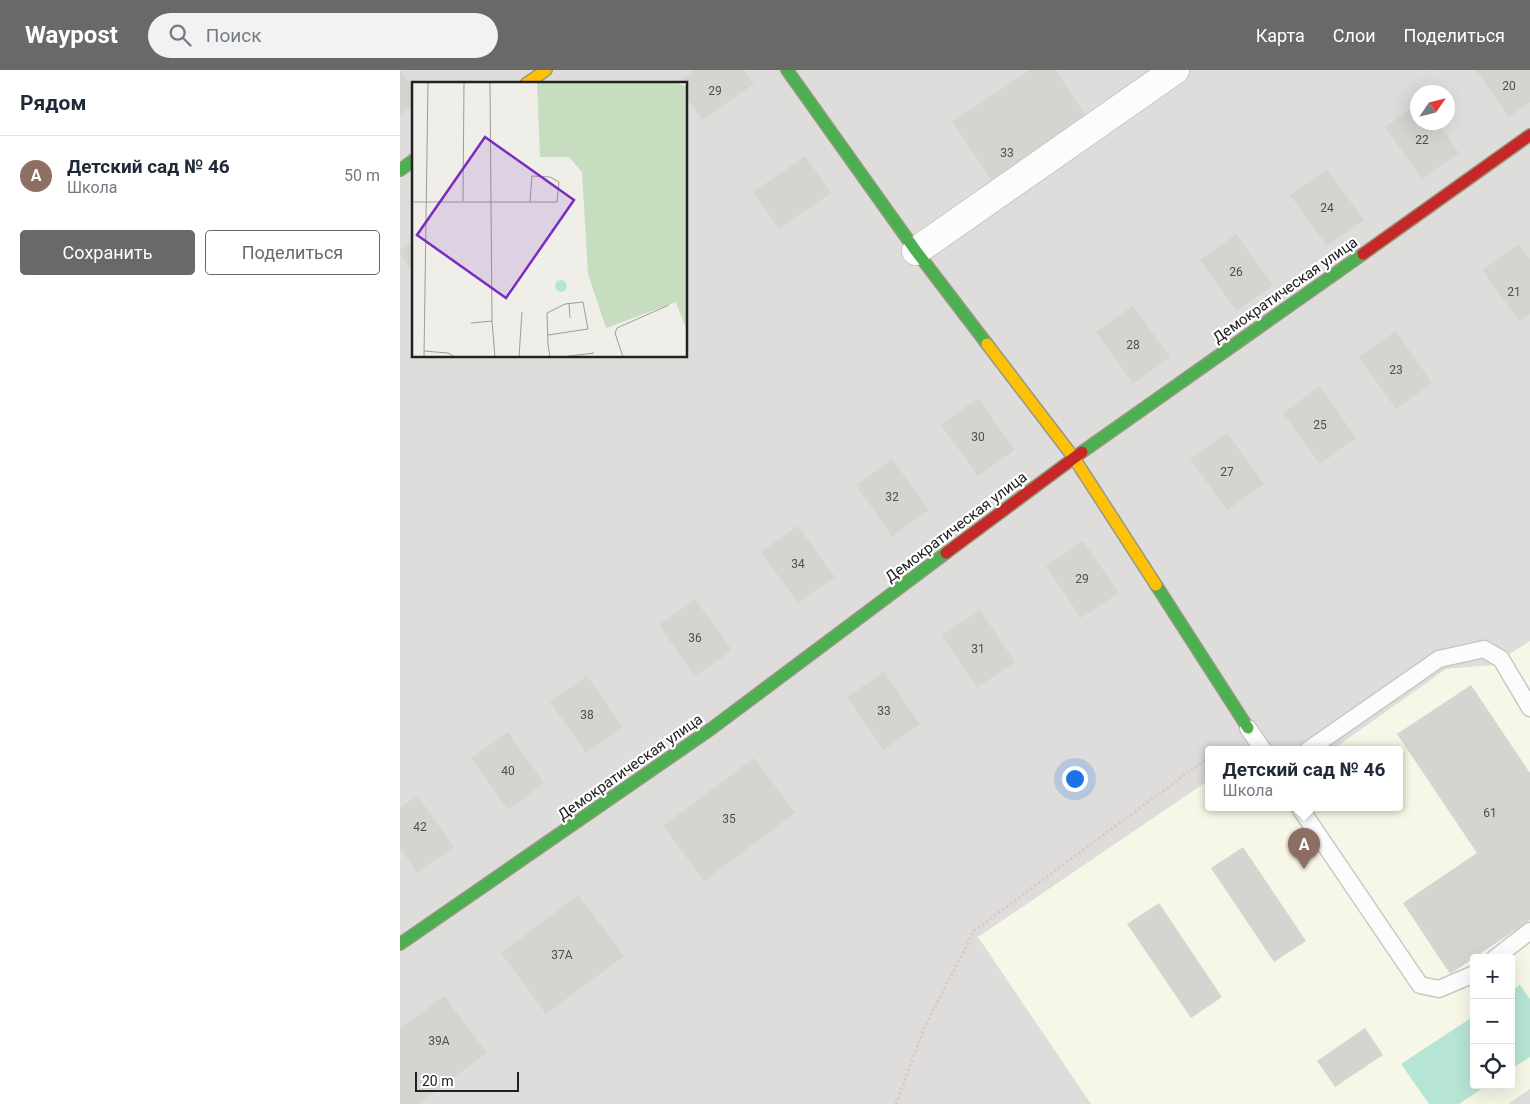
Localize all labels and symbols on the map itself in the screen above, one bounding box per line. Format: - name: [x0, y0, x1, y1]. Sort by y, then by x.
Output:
- house number: 20: [1502, 79, 1516, 93]
- inset map: [412, 82, 688, 358]
- house number: 29: [708, 84, 722, 98]
- north arrow: [1410, 85, 1455, 130]
- house number: 22: [1415, 133, 1429, 147]
- house number: 33: [1000, 146, 1014, 160]
- house number: 24: [1320, 201, 1334, 215]
- street label: Демократическая улица: [1209, 233, 1361, 347]
- house number: 26: [1229, 265, 1243, 279]
- house number: 21: [1507, 285, 1521, 299]
- house number: 28: [1126, 338, 1140, 352]
- house number: 23: [1389, 363, 1403, 377]
- house number: 25: [1313, 418, 1327, 432]
- house number: 30: [971, 430, 985, 444]
- house number: 27: [1220, 465, 1234, 479]
- street label: Демократическая улица: [882, 468, 1030, 586]
- house number: 32: [885, 490, 899, 504]
- house number: 34: [791, 557, 805, 571]
- house number: 29: [1075, 572, 1089, 586]
- house number: 36: [688, 631, 702, 645]
- house number: 31: [971, 642, 985, 656]
- house number: 33: [877, 704, 891, 718]
- house number: 38: [580, 708, 594, 722]
- street label: Демократическая улица: [554, 710, 706, 824]
- house number: 40: [501, 764, 515, 778]
- your location: [1062, 766, 1088, 792]
- house number: 61: [1483, 806, 1497, 820]
- house number: 35: [722, 812, 736, 826]
- house number: 42: [413, 820, 427, 834]
- pin: A: [1288, 828, 1320, 869]
- house number: 37А: [551, 948, 573, 962]
- house number: 39А: [428, 1034, 450, 1048]
- scale bar: [415, 1069, 519, 1092]

